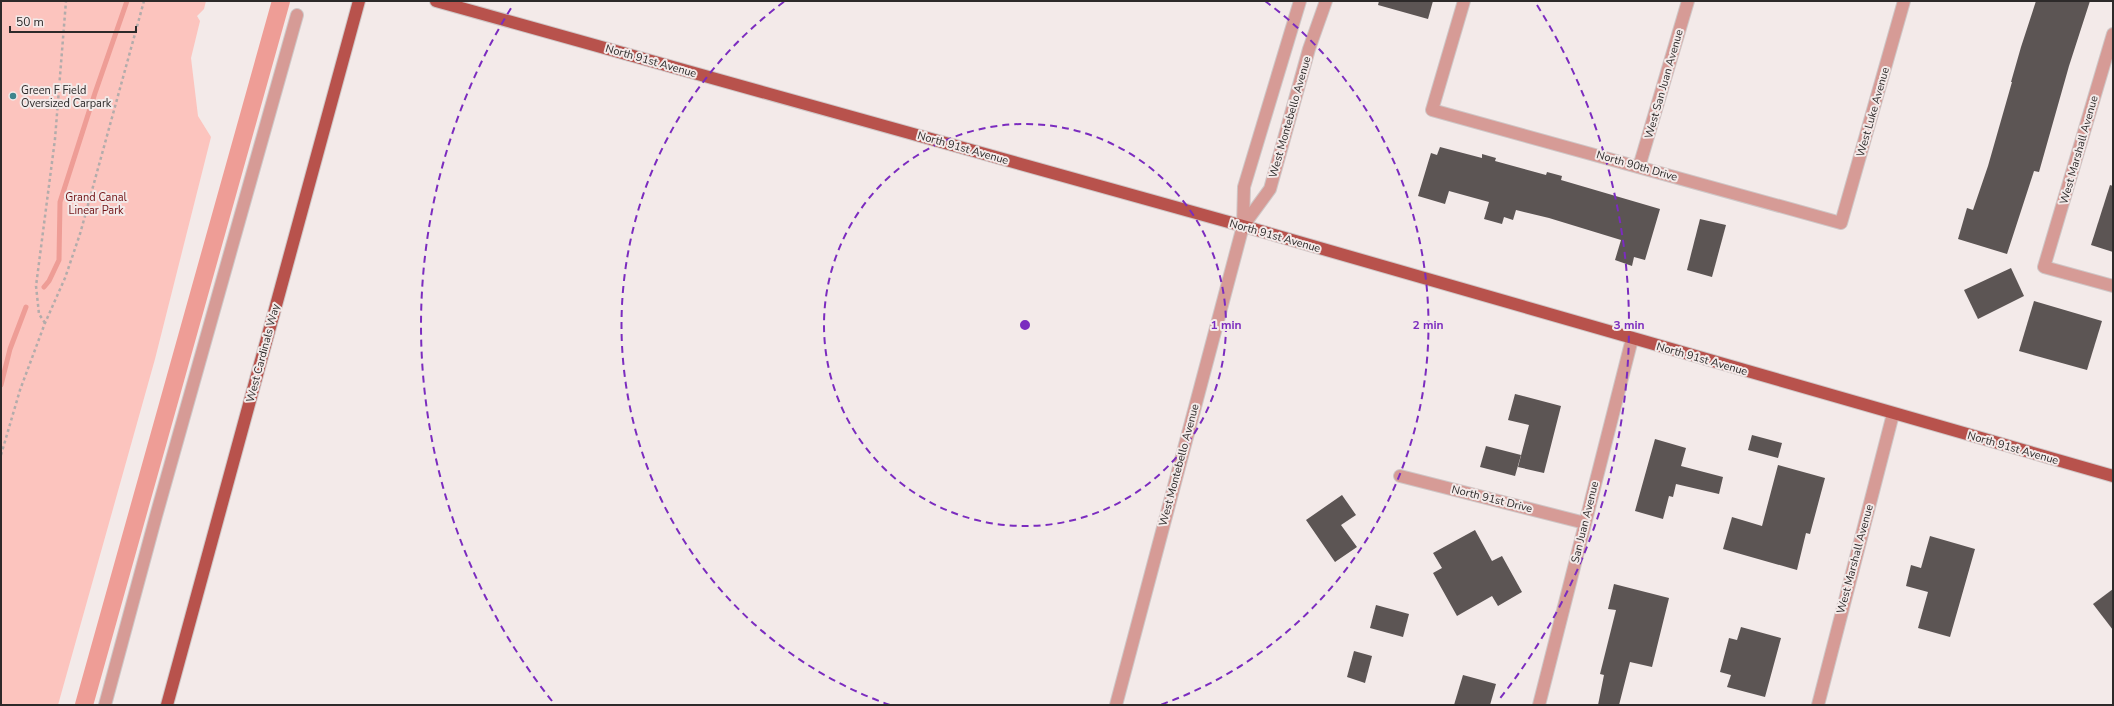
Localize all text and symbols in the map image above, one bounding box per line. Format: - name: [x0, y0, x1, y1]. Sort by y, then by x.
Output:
- scale bar: [10, 8, 136, 34]
- text: 50 m: [16, 14, 44, 30]
- street label: West San Juan Avenue: [1641, 27, 1687, 140]
- street label: North 91st Avenue: [604, 41, 698, 81]
- street label: West Montebello Avenue: [1265, 54, 1315, 180]
- street label: West Luke Avenue: [1853, 65, 1893, 159]
- place label: Green F Field Oversized Carpark: [21, 83, 112, 111]
- marker: Green F Field Oversized Carpark: [8, 91, 18, 101]
- street label: West Marshall Avenue: [2056, 94, 2102, 206]
- street label: North 91st Avenue: [916, 128, 1010, 168]
- street label: North 90th Drive: [1595, 147, 1679, 185]
- park label: Grand Canal Linear Park: [65, 190, 128, 218]
- street label: North 91st Avenue: [1228, 216, 1322, 256]
- street label: West Cardinals Way: [243, 302, 283, 404]
- text: 1 min: [1210, 317, 1242, 333]
- text: 2 min: [1412, 317, 1444, 333]
- text: 3 min: [1613, 317, 1645, 333]
- centre of rings: [1018, 318, 1032, 332]
- street label: North 91st Avenue: [1655, 339, 1749, 379]
- street label: West Montebello Avenue: [1155, 402, 1203, 528]
- street label: North 91st Avenue: [1966, 428, 2060, 468]
- street label: San Juan Avenue: [1568, 479, 1602, 564]
- street label: North 91st Drive: [1450, 482, 1534, 516]
- street label: West Marshall Avenue: [1833, 503, 1877, 615]

